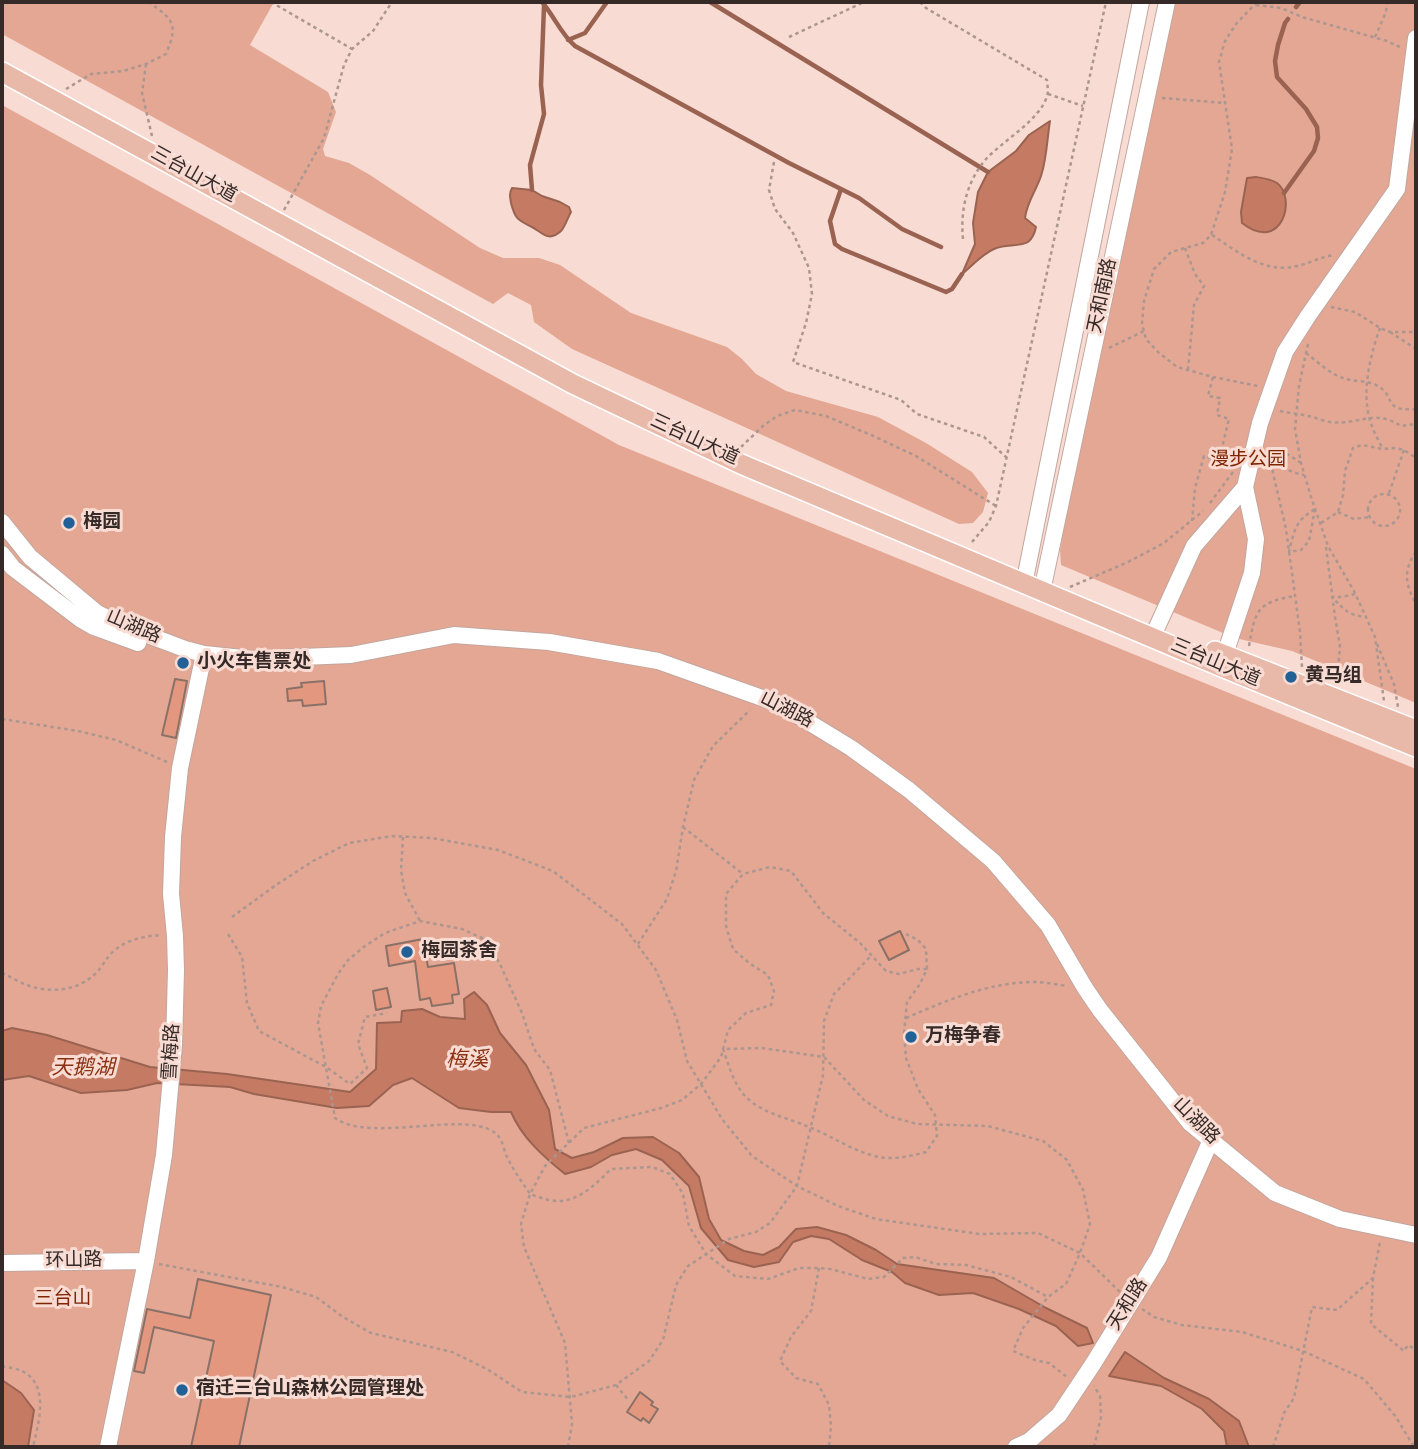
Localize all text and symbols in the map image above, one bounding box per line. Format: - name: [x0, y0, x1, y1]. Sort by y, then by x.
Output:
- street label: 三台山大道: [146, 143, 240, 209]
- street label: 天和南路: [1085, 256, 1123, 336]
- street label: 三台山大道: [646, 411, 742, 471]
- park label: 漫步公园: [1210, 450, 1286, 472]
- place label: 梅园: [83, 512, 121, 534]
- marker: 梅园: [61, 515, 77, 531]
- street label: 山湖路: [102, 606, 164, 650]
- street label: 三台山大道: [1167, 635, 1263, 693]
- place label: 小火车售票处: [197, 652, 311, 674]
- marker: 小火车售票处: [175, 655, 191, 671]
- place label: 黄马组: [1305, 666, 1362, 688]
- marker: 黄马组: [1283, 669, 1299, 685]
- street label: 山湖路: [755, 688, 817, 734]
- place label: 梅园茶舍: [421, 941, 497, 963]
- marker: 梅园茶舍: [399, 944, 415, 960]
- street label: 雪梅路: [160, 1023, 186, 1081]
- place label: 万梅争春: [925, 1026, 1001, 1048]
- marker: 万梅争春: [903, 1029, 919, 1045]
- water label: 梅溪: [446, 1049, 488, 1075]
- water label: 天鹅湖: [52, 1057, 114, 1083]
- street label: 山湖路: [1167, 1094, 1223, 1150]
- street label: 环山路: [45, 1250, 103, 1274]
- street label: 天和路: [1104, 1275, 1154, 1335]
- park label: 三台山: [35, 1289, 91, 1311]
- place label: 宿迁三台山森林公园管理处: [196, 1379, 424, 1401]
- marker: 宿迁三台山森林公园管理处: [174, 1382, 190, 1398]

